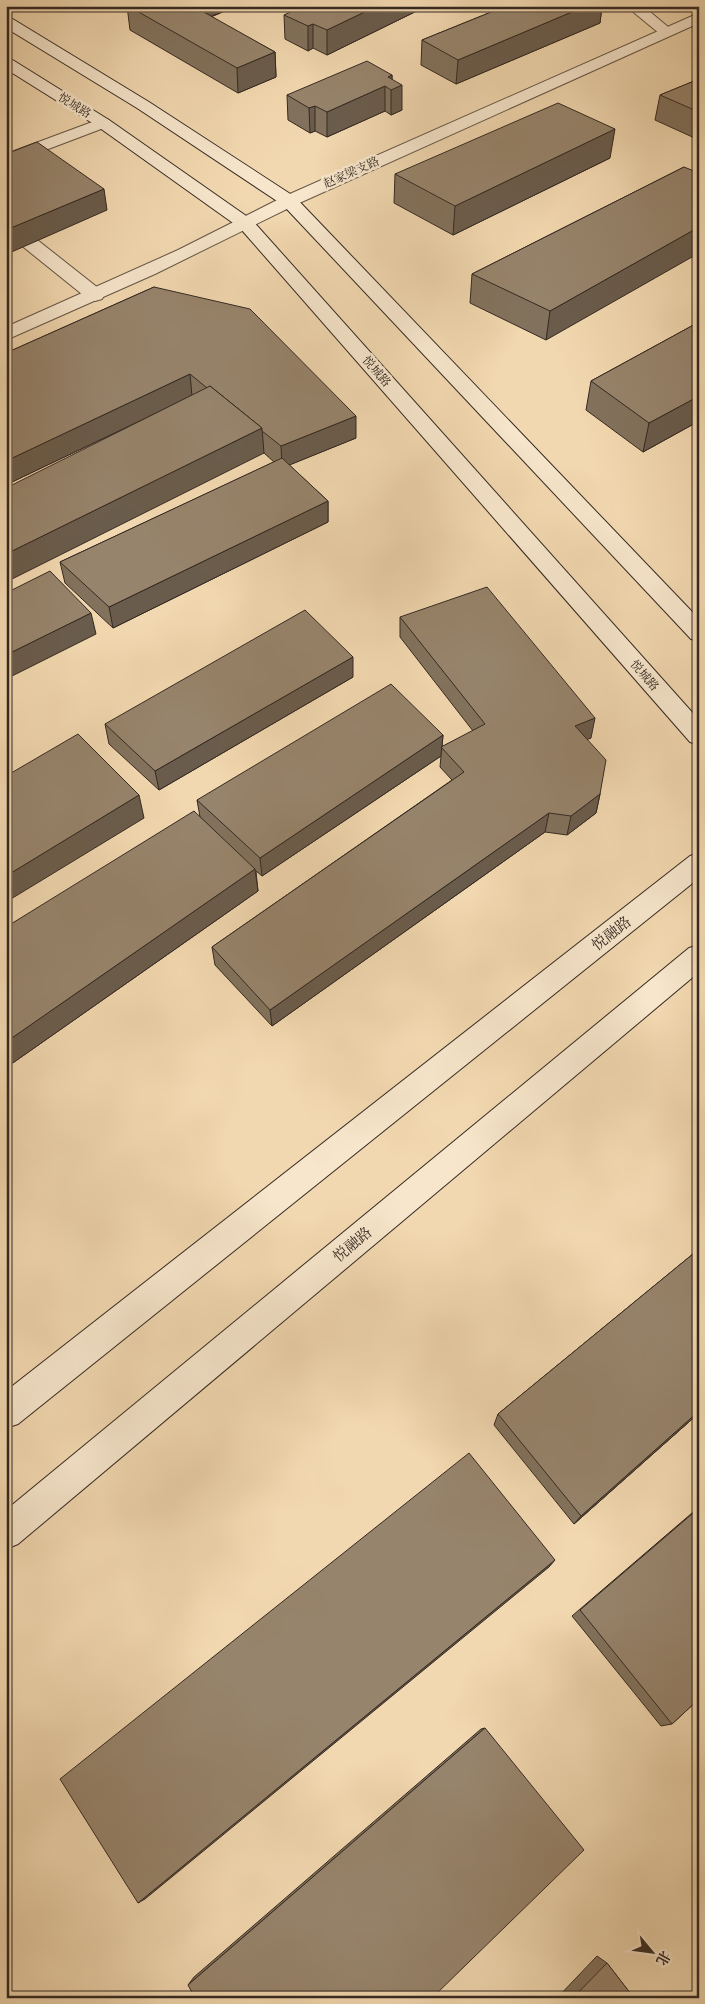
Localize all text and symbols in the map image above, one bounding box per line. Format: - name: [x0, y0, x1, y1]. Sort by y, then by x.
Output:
- street label: 悦城路: [55, 88, 95, 122]
- street label: 赵家梁支路: [320, 152, 382, 192]
- street label: 悦城路: [359, 352, 395, 390]
- street label: 悦城路: [627, 656, 663, 694]
- street label: 悦融路: [587, 911, 635, 955]
- street label: 悦融路: [328, 1221, 376, 1267]
- north arrow: [628, 1926, 678, 1976]
- text: 北: [651, 1947, 676, 1969]

